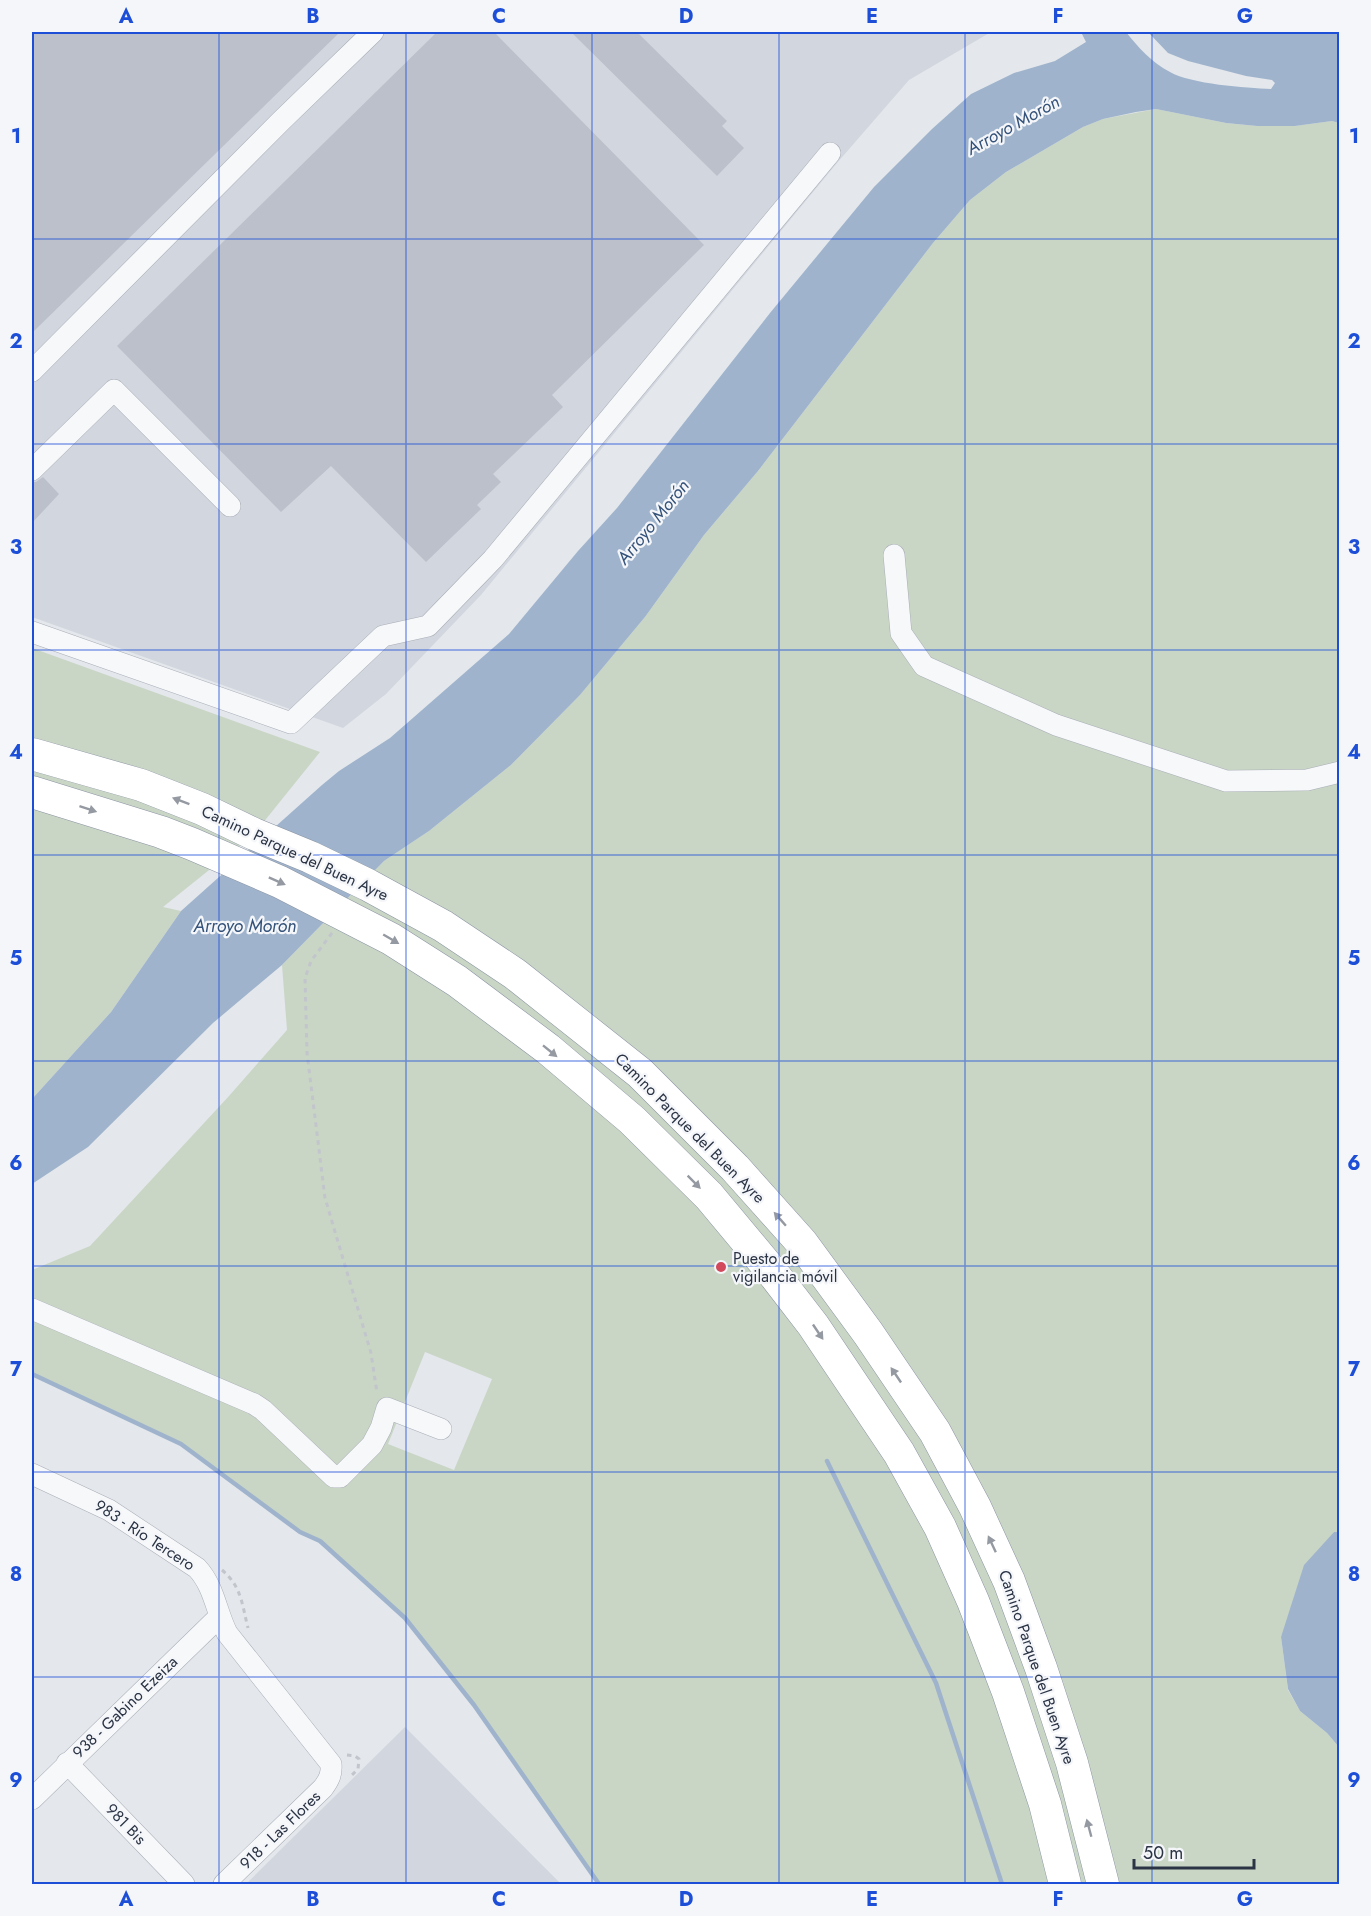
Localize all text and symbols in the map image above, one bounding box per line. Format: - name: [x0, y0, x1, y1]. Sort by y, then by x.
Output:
- text: A: [118, 2, 134, 31]
- text: B: [306, 2, 320, 31]
- text: C: [492, 2, 506, 31]
- text: D: [679, 2, 693, 31]
- text: E: [866, 2, 878, 31]
- text: F: [1052, 2, 1064, 31]
- text: G: [1237, 2, 1253, 31]
- water label: Arroyo Morón: [961, 89, 1064, 162]
- text: 1: [11, 122, 21, 151]
- text: 1: [1349, 122, 1359, 151]
- text: 2: [9, 327, 23, 356]
- text: 2: [1347, 327, 1361, 356]
- water label: Arroyo Morón: [610, 474, 696, 571]
- text: 3: [10, 533, 22, 562]
- text: 3: [1348, 533, 1360, 562]
- text: 4: [9, 738, 23, 767]
- text: 4: [1347, 738, 1361, 767]
- one-way arrow: [172, 796, 190, 805]
- street label: Camino Parque del Buen Ayre: [198, 799, 392, 907]
- one-way arrow: [79, 804, 97, 814]
- one-way arrow: [268, 876, 286, 886]
- water label: Arroyo Morón: [193, 913, 297, 939]
- one-way arrow: [382, 934, 399, 944]
- text: 5: [10, 944, 23, 973]
- text: 5: [1348, 944, 1361, 973]
- one-way arrow: [542, 1044, 557, 1057]
- street label: Camino Parque del Buen Ayre: [610, 1048, 770, 1208]
- text: 6: [9, 1149, 23, 1178]
- text: 6: [1347, 1149, 1361, 1178]
- one-way arrow: [687, 1174, 701, 1188]
- one-way arrow: [773, 1211, 787, 1226]
- place label: Puesto de vigilancia móvil: [733, 1247, 837, 1288]
- marker: Puesto de vigilancia móvil: [714, 1260, 728, 1274]
- one-way arrow: [812, 1324, 824, 1340]
- text: 7: [10, 1355, 23, 1384]
- text: 7: [1348, 1355, 1361, 1384]
- one-way arrow: [891, 1367, 902, 1383]
- street label: 983 - Río Tercero: [90, 1494, 200, 1576]
- one-way arrow: [987, 1535, 997, 1553]
- text: 8: [10, 1560, 22, 1589]
- text: 8: [1348, 1560, 1360, 1589]
- street label: Camino Parque del Buen Ayre: [993, 1567, 1081, 1767]
- street label: 938 - Gabino Ezeiza: [67, 1651, 183, 1763]
- text: 9: [9, 1766, 23, 1795]
- text: 9: [1347, 1766, 1361, 1795]
- street label: 918 - Las Flores: [234, 1785, 326, 1875]
- street label: 981 Bis: [101, 1798, 151, 1850]
- one-way arrow: [1083, 1819, 1093, 1837]
- scale bar: [1134, 1832, 1254, 1870]
- text: 50 m: [1143, 1840, 1183, 1866]
- text: A: [118, 1885, 134, 1914]
- text: B: [306, 1885, 320, 1914]
- text: C: [492, 1885, 506, 1914]
- text: D: [679, 1885, 693, 1914]
- text: E: [866, 1885, 878, 1914]
- text: F: [1052, 1885, 1064, 1914]
- text: G: [1237, 1885, 1253, 1914]

